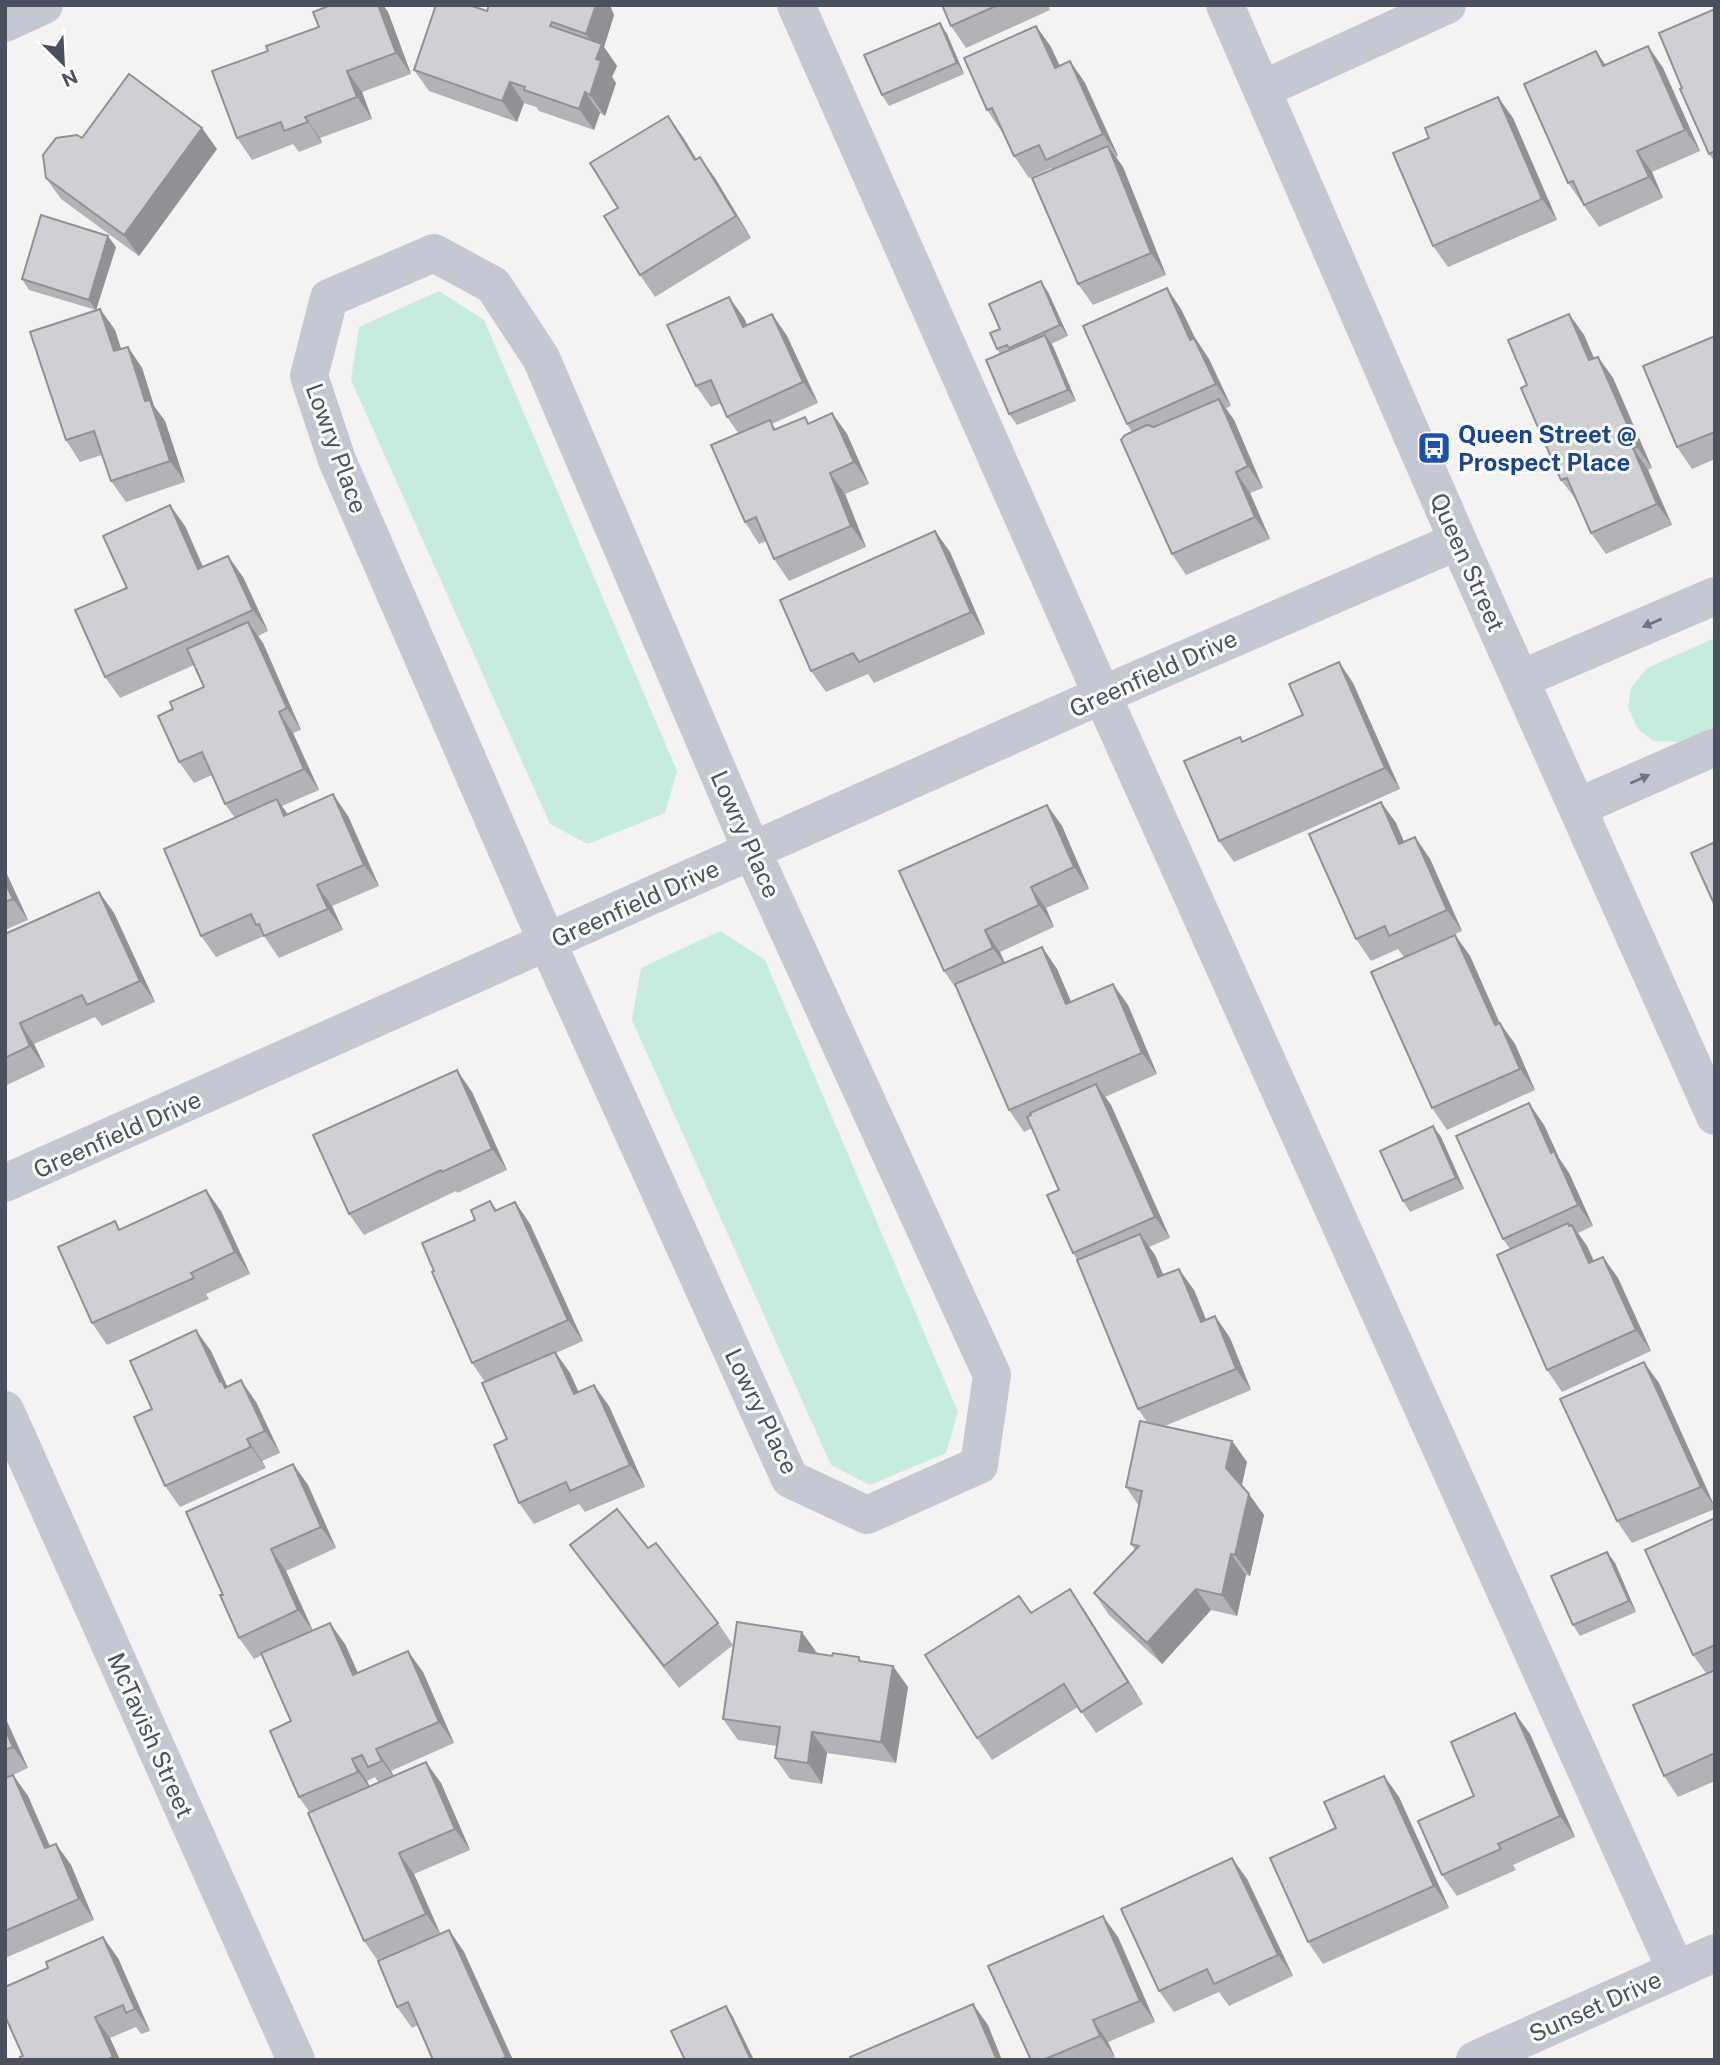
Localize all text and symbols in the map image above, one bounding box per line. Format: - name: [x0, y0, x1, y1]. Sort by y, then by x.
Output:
- north arrow: [28, 28, 98, 98]
- text: N: [59, 65, 81, 92]
- street label: Lowry Place: [301, 379, 373, 517]
- place label: Queen Street @ Prospect Place: [1458, 420, 1637, 476]
- bus stop icon: Queen Street @ Prospect Place: [1415, 429, 1453, 467]
- street label: Queen Street: [1425, 488, 1511, 636]
- one-way arrow: [1642, 617, 1662, 629]
- street label: Greenfield Drive: [1065, 623, 1241, 723]
- street label: Lowry Place: [706, 766, 786, 902]
- one-way arrow: [1630, 773, 1650, 785]
- street label: Greenfield Drive: [547, 853, 723, 953]
- street label: Greenfield Drive: [29, 1084, 205, 1184]
- street label: Lowry Place: [720, 1344, 804, 1478]
- street label: McTavish Street: [102, 1648, 200, 1822]
- street label: Sunset Drive: [1525, 1964, 1665, 2048]

